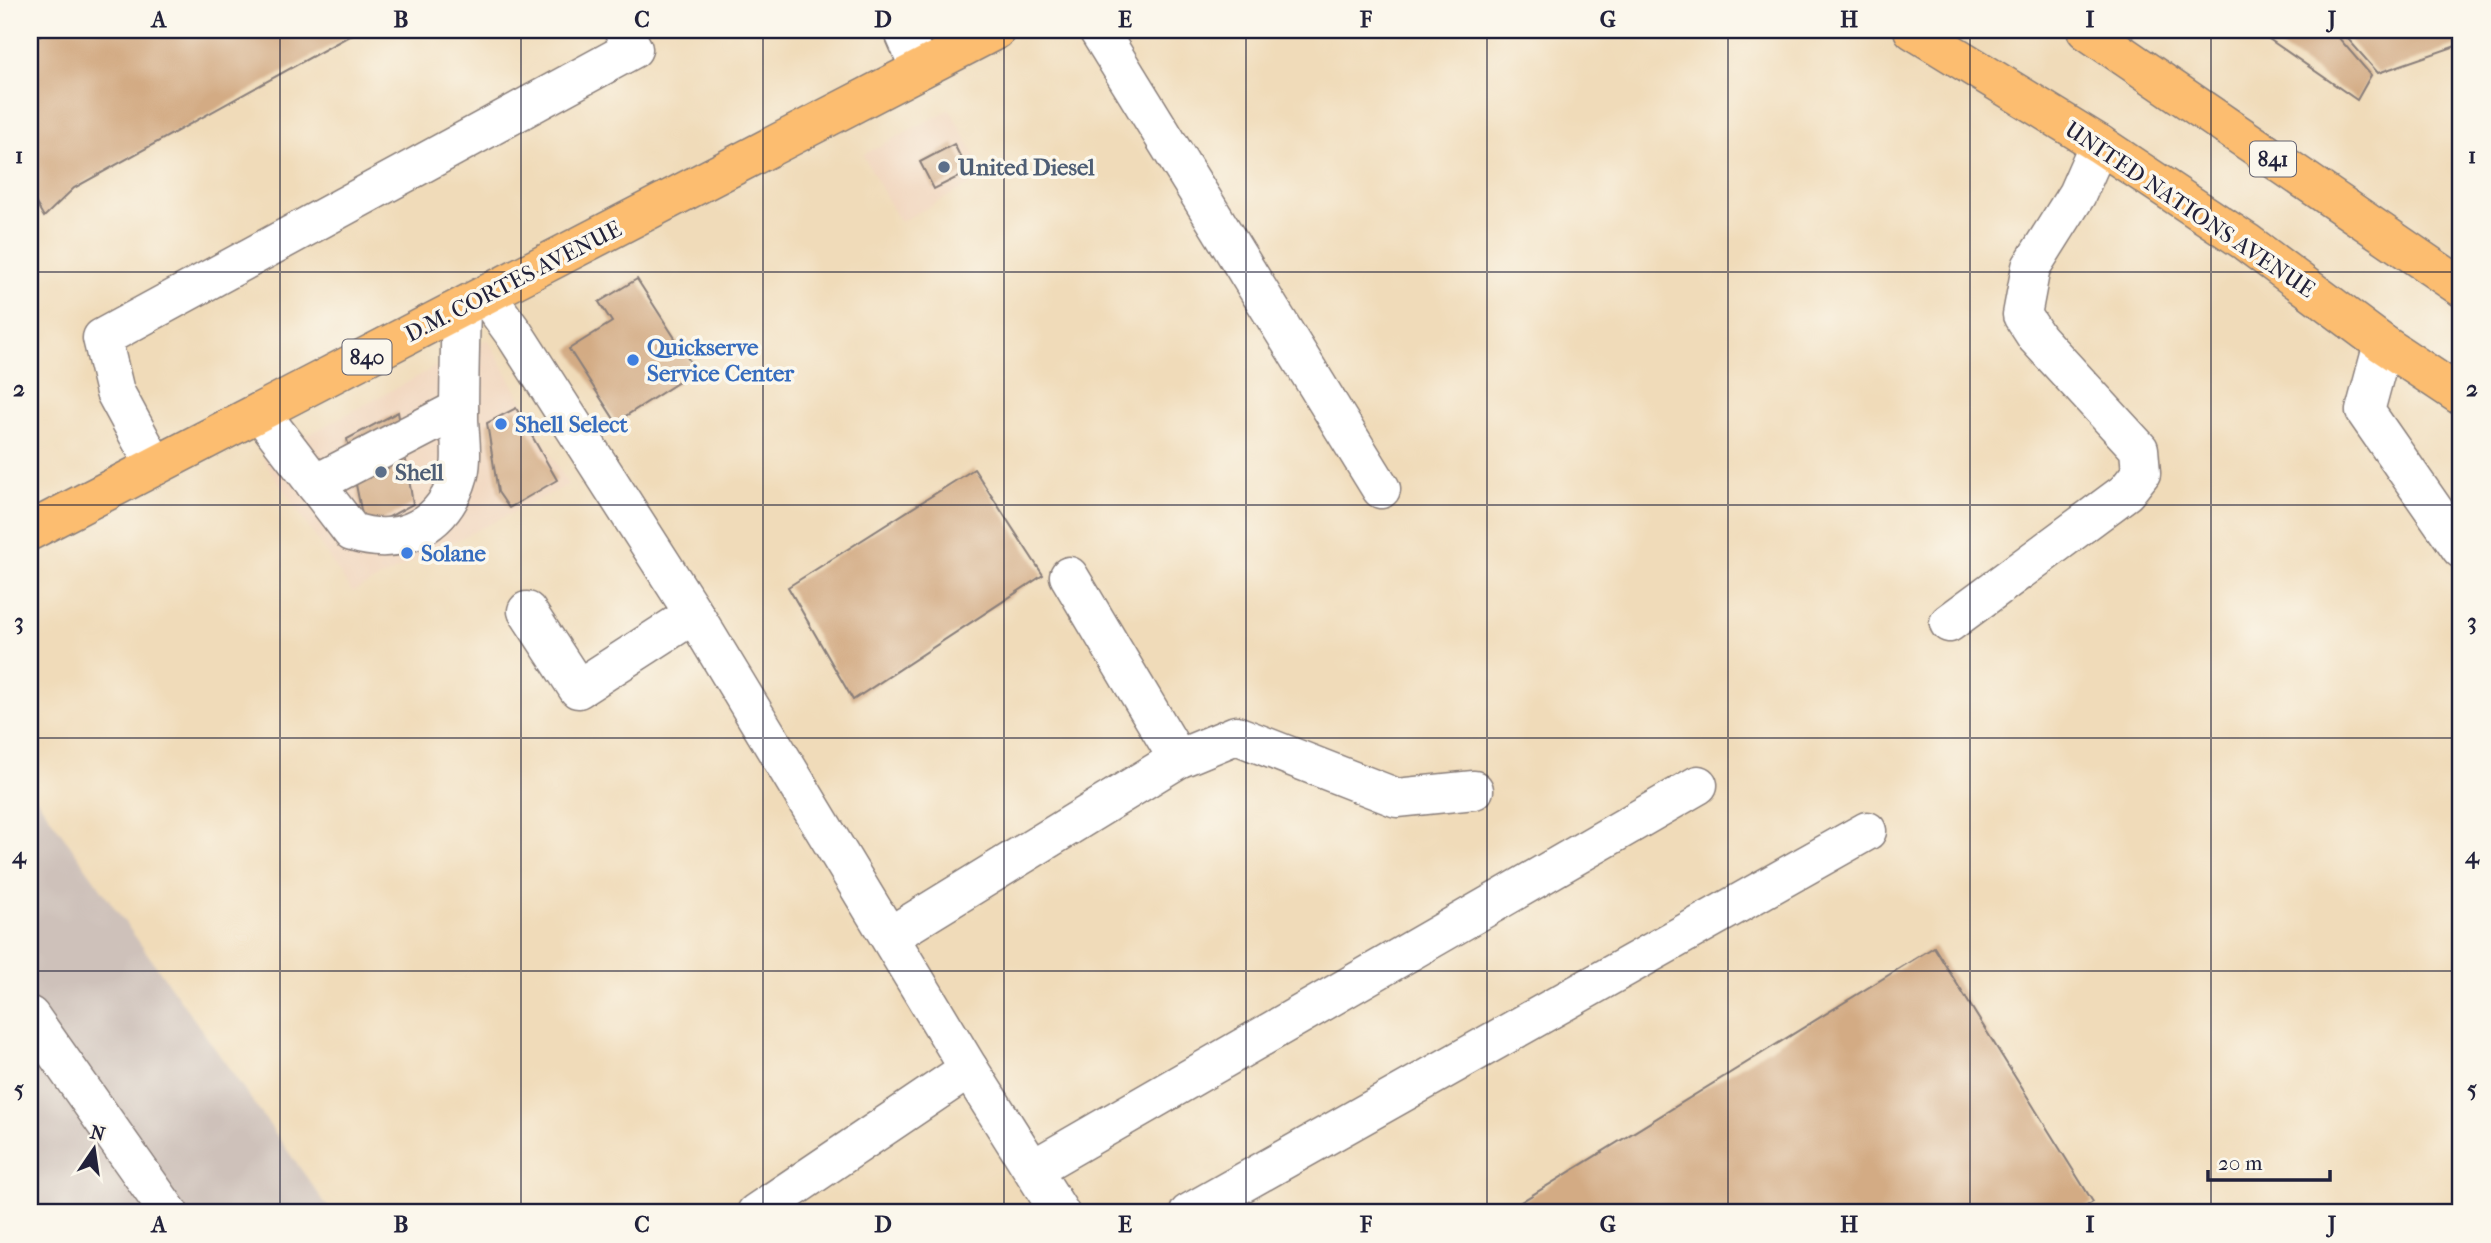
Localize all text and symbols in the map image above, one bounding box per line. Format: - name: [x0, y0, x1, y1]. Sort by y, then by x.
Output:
- text: A: [150, 6, 168, 33]
- text: B: [394, 6, 409, 33]
- text: C: [634, 6, 650, 33]
- text: D: [874, 6, 892, 33]
- text: E: [1118, 6, 1132, 33]
- text: F: [1359, 6, 1373, 33]
- text: G: [1600, 6, 1616, 33]
- text: H: [1840, 6, 1858, 33]
- text: I: [2086, 6, 2095, 33]
- text: J: [2326, 6, 2337, 33]
- street label: UNITED NATIONS AVENUE: [2060, 115, 2320, 303]
- text: 1: [15, 142, 23, 169]
- road number: 841: [2250, 142, 2296, 176]
- text: 1: [2468, 142, 2476, 169]
- place label: United Diesel: [957, 154, 1095, 181]
- marker: United Diesel: [936, 159, 952, 175]
- street label: D.M. CORTES AVENUE: [400, 215, 626, 348]
- place label: Quickserve Service Center: [647, 334, 795, 387]
- road number: 840: [342, 340, 392, 374]
- marker: Quickserve Service Center: [625, 352, 641, 368]
- text: 2: [13, 375, 25, 402]
- text: 2: [2466, 375, 2478, 402]
- place label: Shell Select: [515, 411, 628, 438]
- marker: Shell Select: [493, 416, 509, 432]
- place label: Shell: [395, 459, 444, 486]
- marker: Shell: [373, 464, 389, 480]
- place label: Solane: [421, 540, 487, 567]
- marker: Solane: [399, 545, 415, 561]
- text: 3: [14, 608, 24, 635]
- text: 3: [2467, 608, 2477, 635]
- text: 4: [11, 842, 27, 869]
- text: 4: [2464, 842, 2480, 869]
- text: 5: [14, 1075, 24, 1102]
- text: 5: [2467, 1075, 2477, 1102]
- north arrow: [60, 1114, 130, 1184]
- text: N: [88, 1121, 108, 1146]
- scale bar: [2208, 1138, 2330, 1182]
- text: 20 m: [2218, 1151, 2263, 1175]
- text: A: [150, 1211, 168, 1238]
- text: B: [394, 1211, 409, 1238]
- text: C: [634, 1211, 650, 1238]
- text: D: [874, 1211, 892, 1238]
- text: E: [1118, 1211, 1132, 1238]
- text: F: [1359, 1211, 1373, 1238]
- text: G: [1600, 1211, 1616, 1238]
- text: H: [1840, 1211, 1858, 1238]
- text: I: [2086, 1211, 2095, 1238]
- text: J: [2326, 1211, 2337, 1238]

